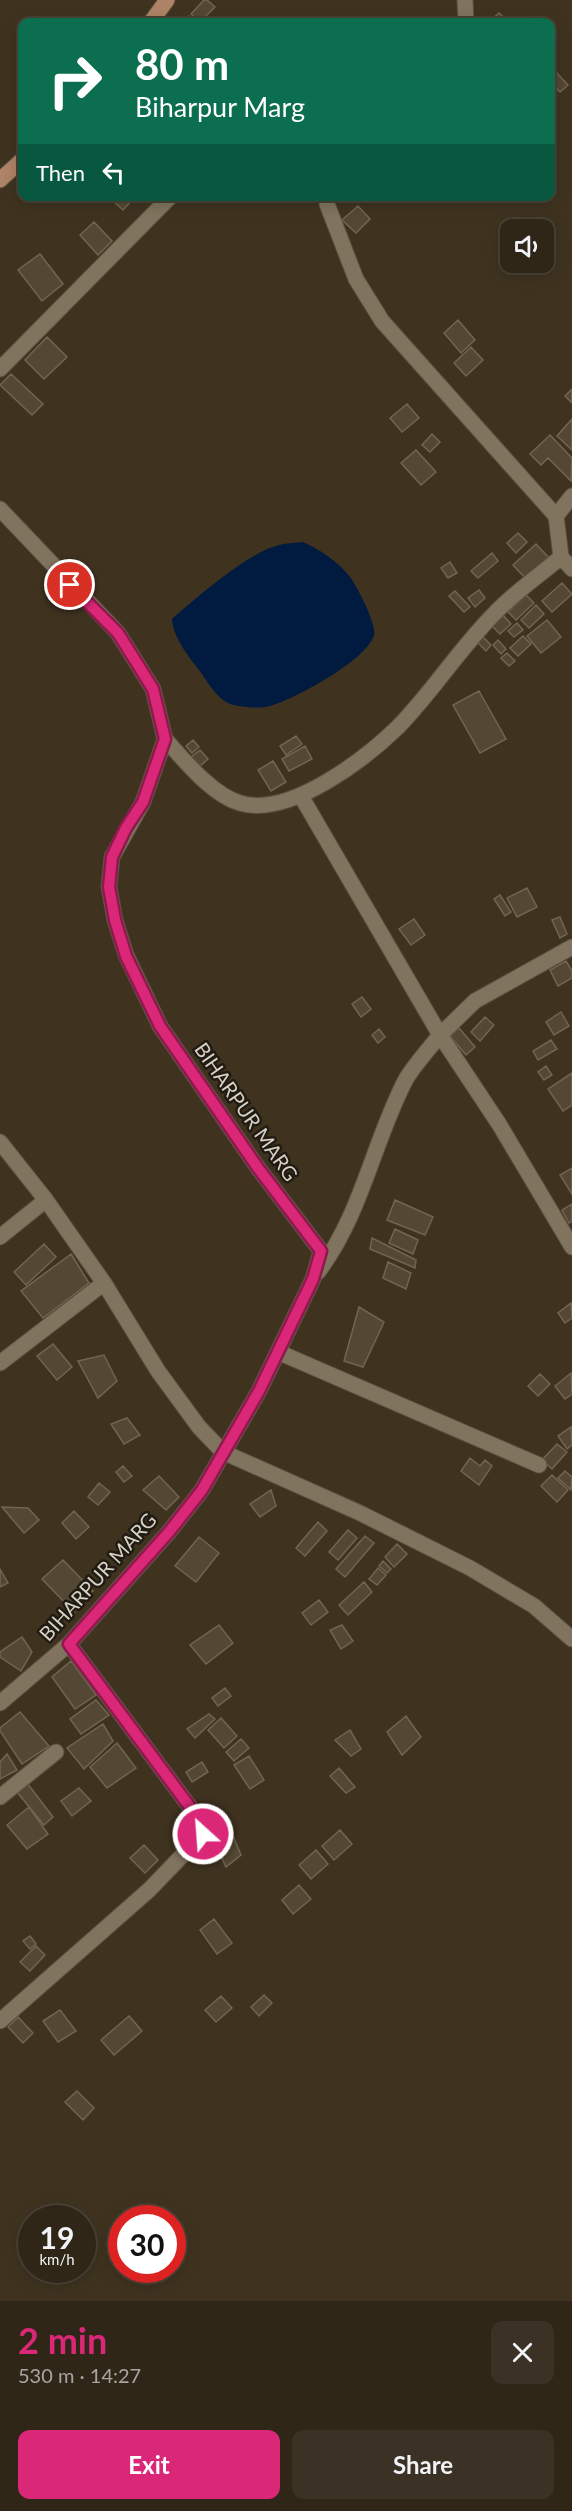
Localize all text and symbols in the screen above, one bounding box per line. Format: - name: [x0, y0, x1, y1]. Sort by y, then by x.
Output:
- text: 80 m: [135, 39, 229, 89]
- icon: right: [36, 42, 114, 120]
- text: Biharpur Marg: [135, 90, 305, 123]
- icon: left: [97, 156, 130, 189]
- text: Then: [36, 159, 85, 186]
- map controls: [500, 219, 554, 273]
- button: sound: [500, 219, 554, 273]
- pin: [44, 559, 95, 610]
- icon: arrive: [53, 568, 86, 601]
- street label: BIHARPUR MARG: [190, 1038, 303, 1185]
- street label: BIHARPUR MARG: [34, 1508, 161, 1645]
- position arrow: [171, 1802, 235, 1866]
- speed limit sign: 30: [108, 2205, 186, 2283]
- text: 19: [40, 2219, 74, 2255]
- text: km/h: [39, 2250, 75, 2268]
- text: 2 min: [18, 2318, 107, 2362]
- button: close: [491, 2321, 554, 2384]
- text: 530 m · 14:27: [18, 2363, 141, 2387]
- button: Exit: [18, 2430, 280, 2499]
- button: Share: [292, 2430, 554, 2499]

